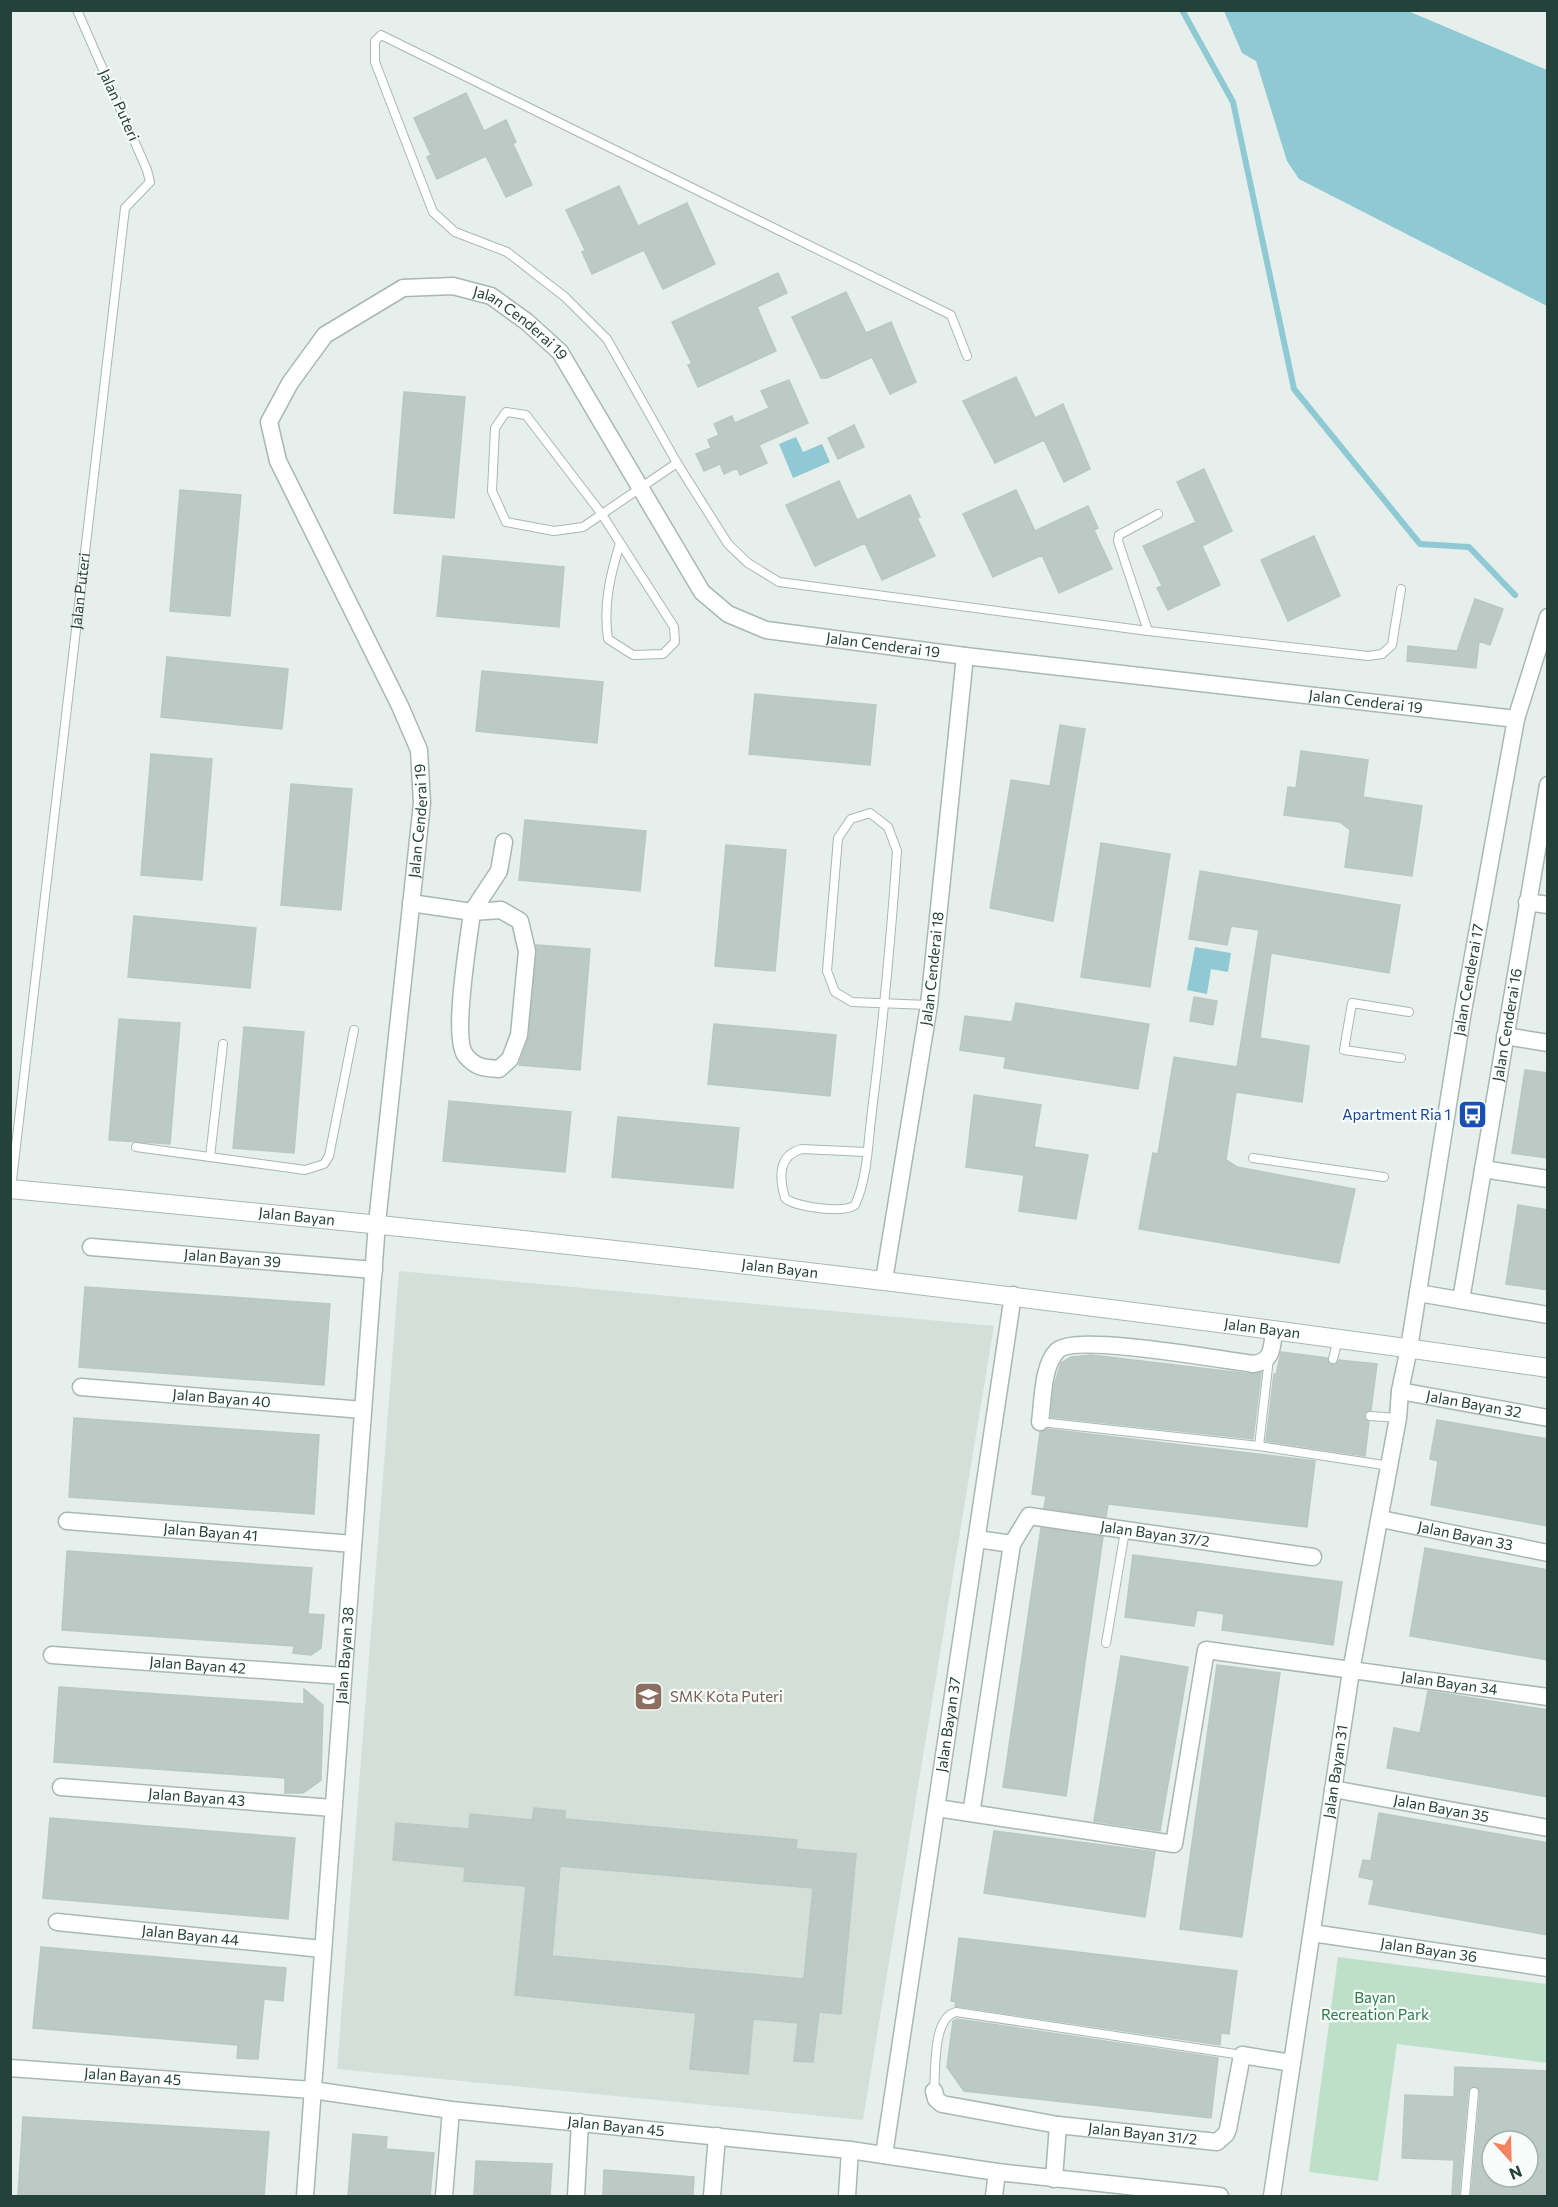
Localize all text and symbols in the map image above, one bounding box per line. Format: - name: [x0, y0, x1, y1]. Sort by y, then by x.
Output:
- street label: Jalan Puteri: [96, 66, 144, 143]
- street label: Jalan Cenderai 19: [471, 282, 572, 363]
- street label: Jalan Puteri: [66, 552, 93, 630]
- street label: Jalan Cenderai 19: [825, 628, 941, 661]
- street label: Jalan Cenderai 19: [1308, 685, 1424, 716]
- street label: Jalan Cenderai 19: [404, 763, 430, 879]
- street label: Jalan Cenderai 18: [916, 911, 947, 1027]
- street label: Jalan Cenderai 17: [1449, 922, 1487, 1037]
- street label: Jalan Cenderai 16: [1488, 967, 1525, 1083]
- bus stop icon: Apartment Ria 1: [1456, 1099, 1488, 1131]
- place label: Apartment Ria 1: [1342, 1105, 1451, 1123]
- street label: Jalan Bayan: [258, 1203, 336, 1228]
- street label: Jalan Bayan 39: [183, 1245, 282, 1270]
- street label: Jalan Bayan: [741, 1254, 819, 1281]
- street label: Jalan Bayan: [1223, 1314, 1302, 1342]
- street label: Jalan Bayan 40: [172, 1384, 271, 1410]
- street label: Jalan Bayan 32: [1425, 1386, 1523, 1421]
- street label: Jalan Bayan 37/2: [1099, 1516, 1211, 1550]
- street label: Jalan Bayan 33: [1416, 1517, 1515, 1554]
- street label: Jalan Bayan 41: [163, 1519, 259, 1544]
- street label: Jalan Bayan 38: [331, 1606, 357, 1705]
- street label: Jalan Bayan 42: [149, 1652, 247, 1677]
- street label: Jalan Bayan 34: [1400, 1667, 1499, 1698]
- street label: Jalan Bayan 37: [932, 1676, 964, 1774]
- school or university icon: SMK Kota Puteri: [633, 1681, 665, 1713]
- place label: SMK Kota Puteri: [670, 1687, 783, 1705]
- street label: Jalan Bayan 31: [1319, 1723, 1351, 1820]
- street label: Jalan Bayan 43: [147, 1784, 246, 1809]
- street label: Jalan Bayan 35: [1392, 1790, 1491, 1825]
- street label: Jalan Bayan 44: [141, 1921, 240, 1948]
- street label: Jalan Bayan 36: [1379, 1933, 1478, 1965]
- park label: Bayan Recreation Park: [1321, 1988, 1429, 2023]
- street label: Jalan Bayan 45: [84, 2063, 182, 2088]
- street label: Jalan Bayan 45: [567, 2112, 665, 2139]
- street label: Jalan Bayan 31/2: [1087, 2118, 1198, 2148]
- north arrow: [1480, 2129, 1540, 2189]
- text: N: [1507, 2162, 1525, 2184]

